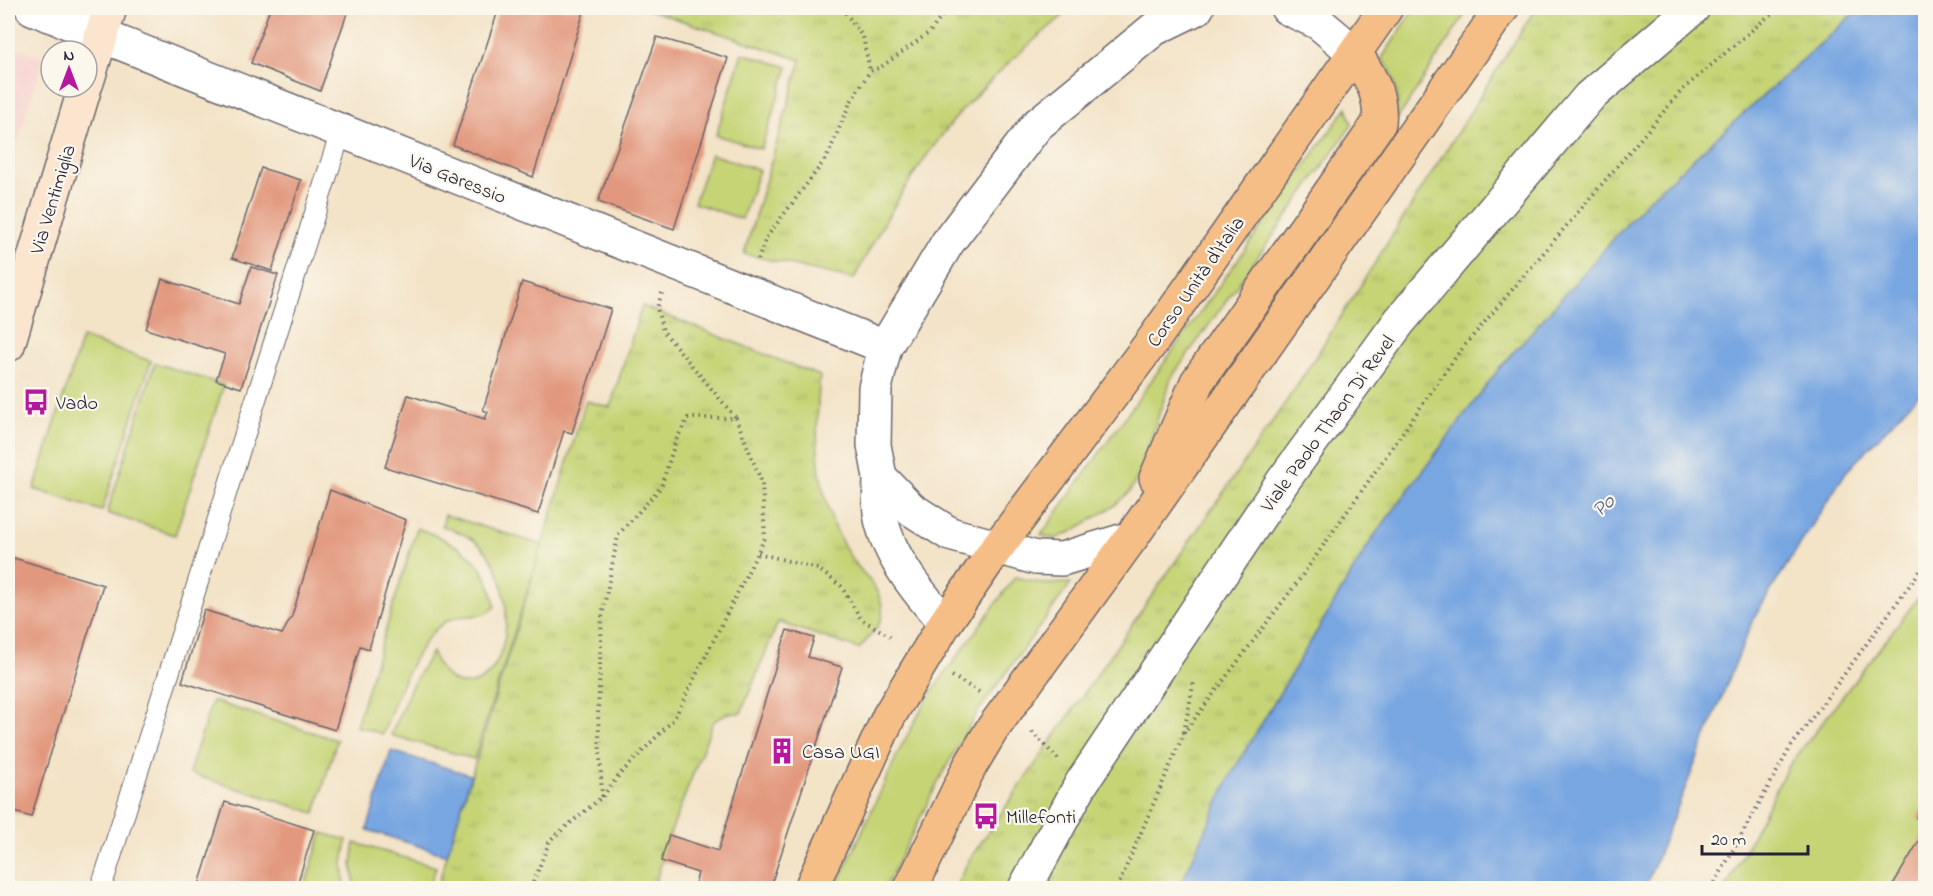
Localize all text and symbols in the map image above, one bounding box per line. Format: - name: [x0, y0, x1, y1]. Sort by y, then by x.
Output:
- north arrow: [39, 39, 99, 99]
- text: N: [64, 44, 75, 68]
- street label: Via Ventimiglia: [24, 141, 86, 259]
- street label: Via Garessio: [403, 147, 510, 213]
- street label: Corso Unità d'Italia: [1141, 211, 1253, 354]
- street label: Viale Paolo Thaon Di Revel: [1254, 330, 1403, 520]
- bus stop icon: Vado: [21, 387, 51, 417]
- place label: Vado: [55, 390, 98, 419]
- water label: Po: [1586, 487, 1623, 525]
- building icon: Casa UGI: [767, 736, 797, 766]
- place label: Casa UGI: [802, 739, 880, 768]
- bus stop icon: Millefonti: [971, 801, 1001, 831]
- place label: Millefonti: [1006, 804, 1076, 833]
- scale bar: [1702, 818, 1808, 856]
- text: 20 m: [1711, 828, 1746, 854]

